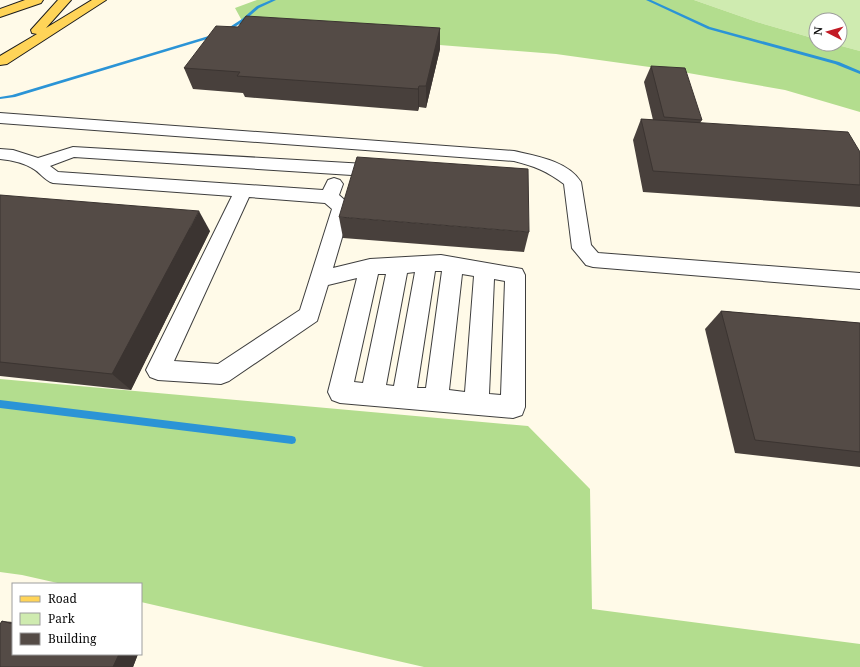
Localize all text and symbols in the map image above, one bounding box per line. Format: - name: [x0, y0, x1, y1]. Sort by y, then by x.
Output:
- north arrow: [808, 12, 848, 52]
- text: N: [810, 25, 826, 36]
- legend: [12, 583, 142, 655]
- text: Road: [48, 590, 78, 607]
- text: Park: [48, 610, 76, 627]
- text: Building: [48, 630, 97, 647]

